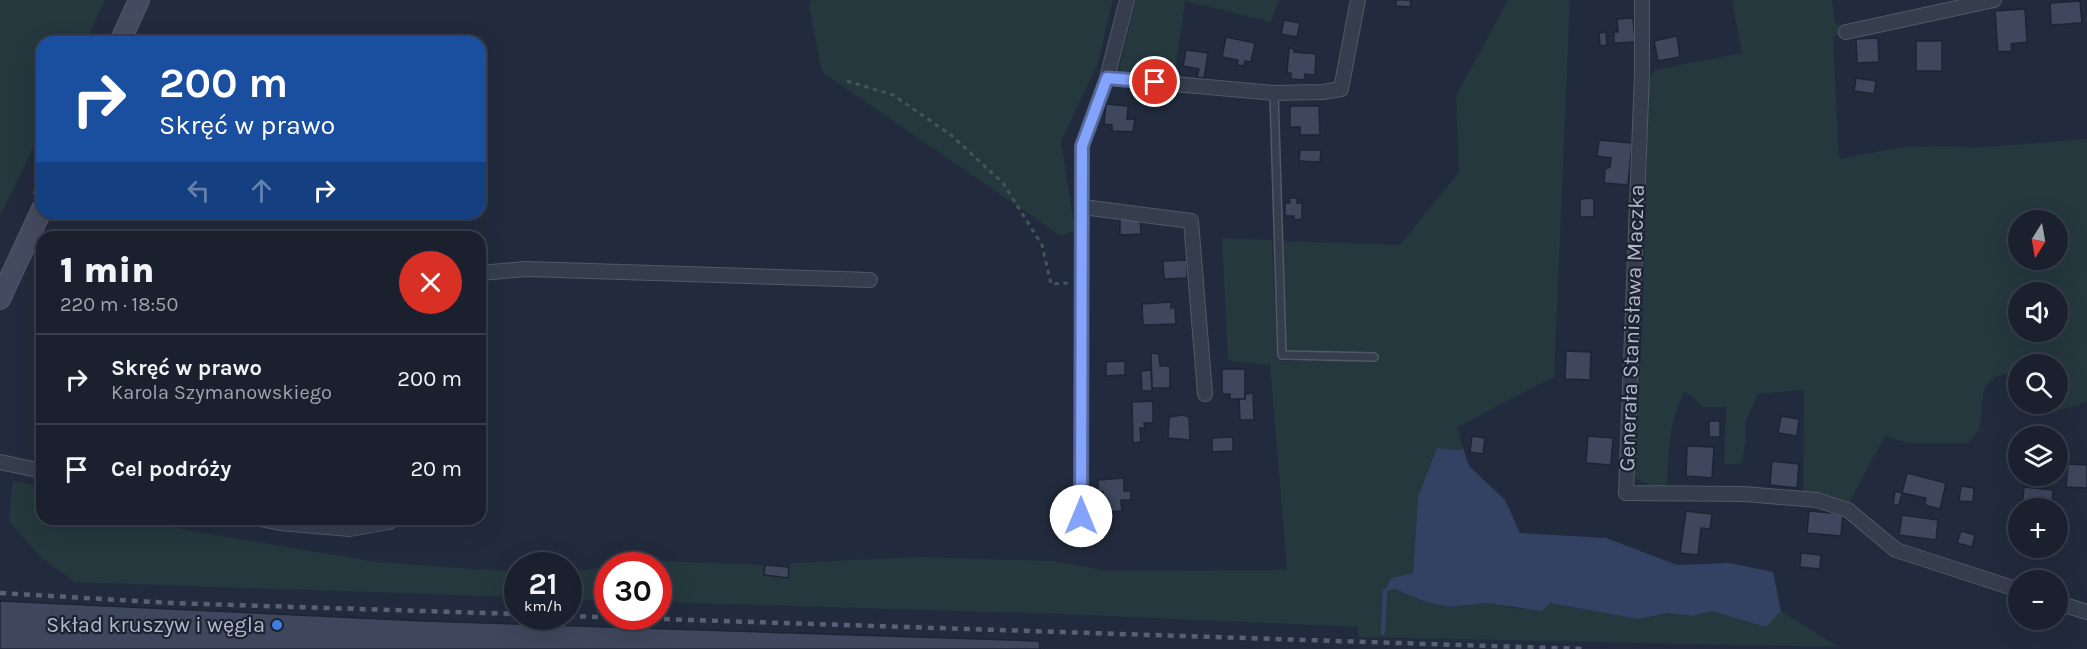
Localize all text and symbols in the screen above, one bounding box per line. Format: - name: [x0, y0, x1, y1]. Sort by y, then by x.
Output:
- pin: [1129, 56, 1180, 107]
- text: 200 m: [159, 58, 288, 108]
- icon: right: [60, 60, 138, 138]
- icon: arrive: [1138, 65, 1171, 98]
- text: Skręć w prawo: [159, 109, 335, 141]
- icon: left: [182, 174, 215, 207]
- icon: ahead: [245, 174, 278, 207]
- icon: right: [308, 174, 341, 207]
- street label: Generała Stanisława Maczka: [1614, 184, 1650, 472]
- north arrow: [2008, 210, 2068, 270]
- map controls: [2008, 210, 2068, 630]
- text: 1 min: [60, 249, 154, 291]
- button: close: [399, 251, 462, 314]
- button: sound: [2008, 282, 2068, 342]
- text: 220 m · 18:50: [60, 293, 178, 316]
- button: search: [2008, 354, 2068, 414]
- text: Skręć w prawo: [111, 355, 262, 381]
- icon: right: [60, 363, 93, 396]
- text: 200 m: [397, 366, 462, 392]
- text: Karola Szymanowskiego: [111, 381, 332, 404]
- button: layers: [2008, 426, 2068, 486]
- icon: arrive: [60, 453, 93, 486]
- text: Cel podróży: [111, 456, 231, 482]
- text: 20 m: [410, 456, 462, 482]
- position arrow: [1049, 484, 1113, 548]
- button: +: [2008, 498, 2068, 558]
- speed limit sign: 30: [594, 552, 672, 630]
- text: 21: [529, 566, 557, 602]
- button: −: [2008, 570, 2068, 630]
- text: km/h: [524, 597, 562, 615]
- place label: Skład kruszyw i węgla: [46, 612, 265, 638]
- marker: Skład kruszyw i węgla: [270, 618, 284, 632]

